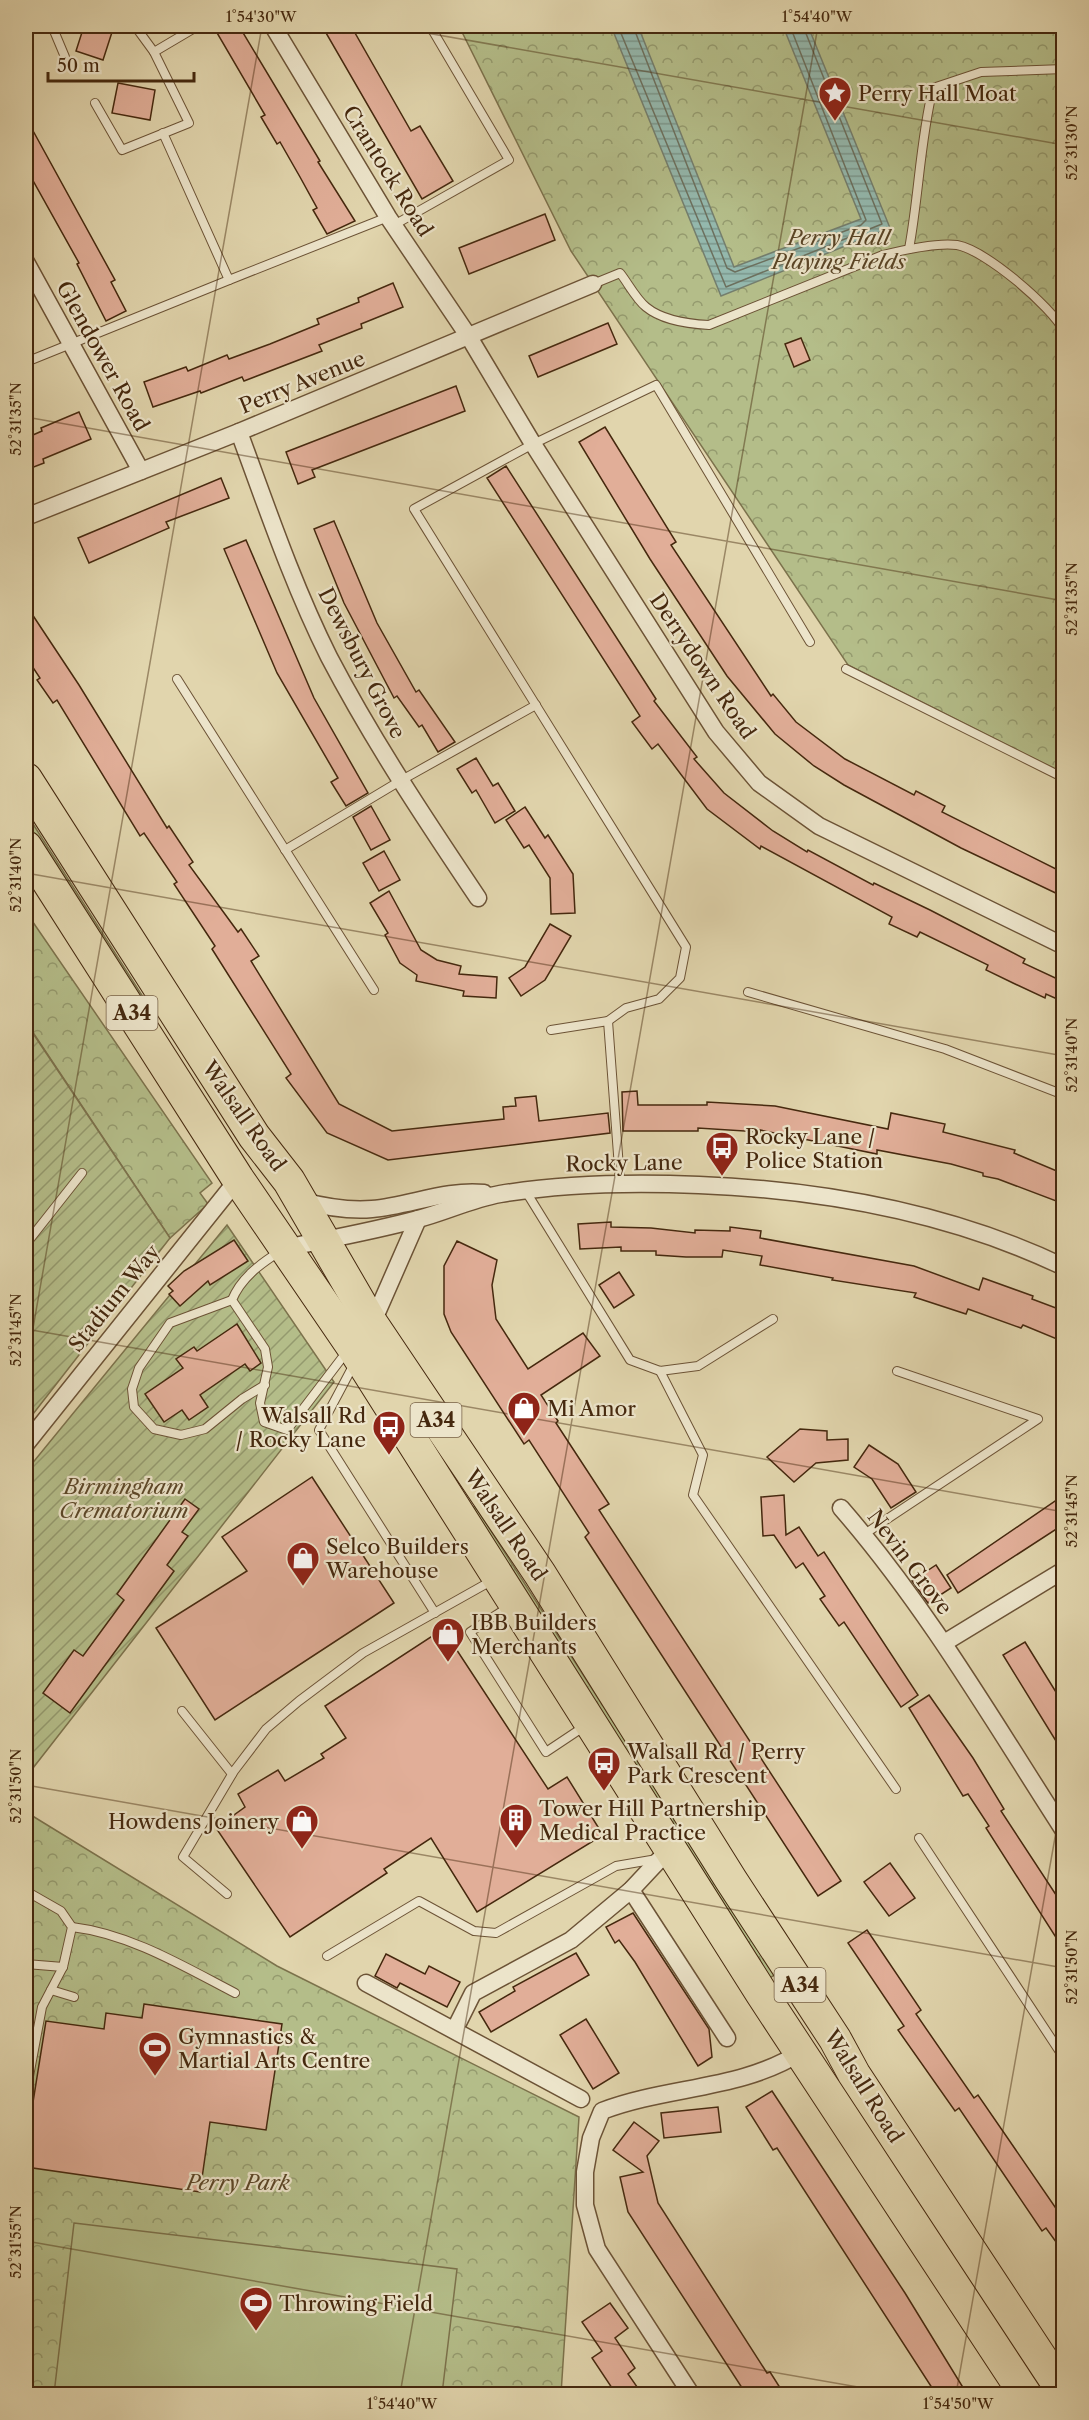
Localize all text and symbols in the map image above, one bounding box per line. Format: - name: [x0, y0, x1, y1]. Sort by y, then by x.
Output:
- text: 1°54'30"W: [226, 7, 297, 26]
- text: 1°54'40"W: [782, 7, 853, 26]
- scale bar: [48, 45, 194, 83]
- text: 50 m: [57, 55, 100, 77]
- place icon: Perry Hall Moat: [817, 75, 853, 122]
- place label: Perry Hall Moat: [858, 81, 1017, 106]
- street label: Crantock Road: [338, 101, 438, 241]
- text: 52°31'30"N: [1062, 105, 1081, 181]
- park label: Perry Hall Playing Fields: [770, 225, 907, 274]
- street label: Glendower Road: [51, 277, 155, 436]
- street label: Perry Avenue: [236, 345, 368, 419]
- text: 52°31'35"N: [6, 382, 25, 456]
- text: 52°31'35"N: [1062, 562, 1081, 636]
- street label: Dewsbury Grove: [313, 583, 411, 743]
- street label: Derrydown Road: [645, 588, 761, 744]
- text: 52°31'40"N: [6, 838, 25, 912]
- road number: A34: [106, 996, 158, 1030]
- text: 52°31'40"N: [1062, 1018, 1081, 1092]
- street label: Walsall Road: [196, 1055, 291, 1176]
- place label: Rocky Lane / Police Station: [745, 1124, 883, 1173]
- bus stop icon: Rocky Lane / Police Station: [704, 1130, 740, 1177]
- street label: Rocky Lane: [565, 1149, 683, 1177]
- street label: Stadium Way: [63, 1239, 165, 1357]
- text: 52°31'45"N: [6, 1293, 25, 1367]
- shop icon: Mi Amor: [506, 1390, 542, 1437]
- place label: Mi Amor: [547, 1396, 636, 1421]
- place label: Walsall Rd / Rocky Lane: [236, 1403, 366, 1452]
- road number: A34: [410, 1403, 462, 1437]
- bus stop icon: Walsall Rd / Rocky Lane: [371, 1409, 407, 1456]
- street label: Walsall Road: [459, 1464, 552, 1585]
- park label: Birmingham Crematorium: [59, 1474, 189, 1523]
- text: 52°31'45"N: [1062, 1474, 1081, 1548]
- street label: Nevin Grove: [862, 1505, 958, 1619]
- place label: Selco Builders Warehouse: [325, 1534, 469, 1583]
- shop icon: Selco Builders Warehouse: [285, 1540, 321, 1587]
- place label: IBB Builders Merchants: [471, 1610, 597, 1659]
- shop icon: IBB Builders Merchants: [430, 1616, 466, 1663]
- place label: Walsall Rd / Perry Park Crescent: [626, 1739, 805, 1788]
- bus stop icon: Walsall Rd / Perry Park Crescent: [586, 1745, 622, 1792]
- text: 52°31'50"N: [6, 1749, 25, 1823]
- place label: Tower Hill Partnership Medical Practice: [539, 1796, 766, 1845]
- building icon: Tower Hill Partnership Medical Practice: [498, 1802, 534, 1849]
- shop icon: Howdens Joinery: [284, 1803, 320, 1850]
- place label: Howdens Joinery: [108, 1809, 279, 1834]
- text: 52°31'50"N: [1062, 1930, 1081, 2004]
- road number: A34: [774, 1968, 826, 2002]
- place label: Gymnastics & Martial Arts Centre: [178, 2024, 370, 2073]
- street label: Walsall Road: [819, 2024, 909, 2147]
- sports icon: Gymnastics & Martial Arts Centre: [137, 2030, 173, 2077]
- park label: Perry Park: [184, 2170, 290, 2195]
- text: 52°31'55"N: [6, 2205, 25, 2279]
- sports icon: Throwing Field: [238, 2285, 274, 2332]
- place label: Throwing Field: [279, 2291, 433, 2316]
- text: 1°54'40"W: [367, 2394, 438, 2413]
- text: 1°54'50"W: [923, 2394, 994, 2413]

